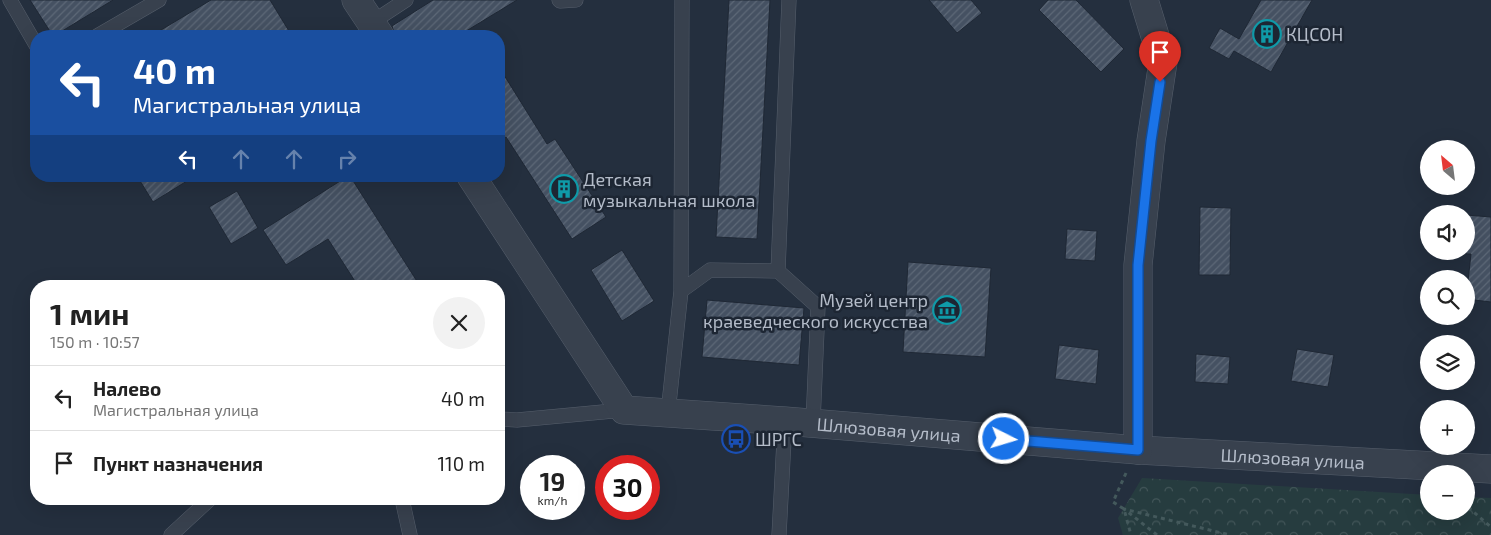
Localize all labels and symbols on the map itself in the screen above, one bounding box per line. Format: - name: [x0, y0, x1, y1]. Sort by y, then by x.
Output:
- building icon: КЦСОН: [1252, 19, 1282, 49]
- place label: КЦСОН: [1286, 23, 1343, 45]
- pin: [1139, 31, 1181, 82]
- north arrow: [1420, 140, 1475, 195]
- place label: Детская музыкальная школа: [583, 168, 755, 211]
- building icon: Детская музыкальная школа: [549, 174, 579, 204]
- place label: Музей центр краеведческого искусства: [703, 289, 928, 332]
- museum icon: Музей центр краеведческого искусства: [932, 295, 962, 325]
- position arrow: [977, 412, 1029, 464]
- street label: Шлюзовая улица: [816, 413, 962, 446]
- bus stop icon: ШРГС: [721, 424, 751, 454]
- place label: ШРГС: [755, 428, 802, 450]
- street label: Шлюзовая улица: [1220, 443, 1365, 473]
- speed limit sign: 30: [595, 455, 660, 520]

